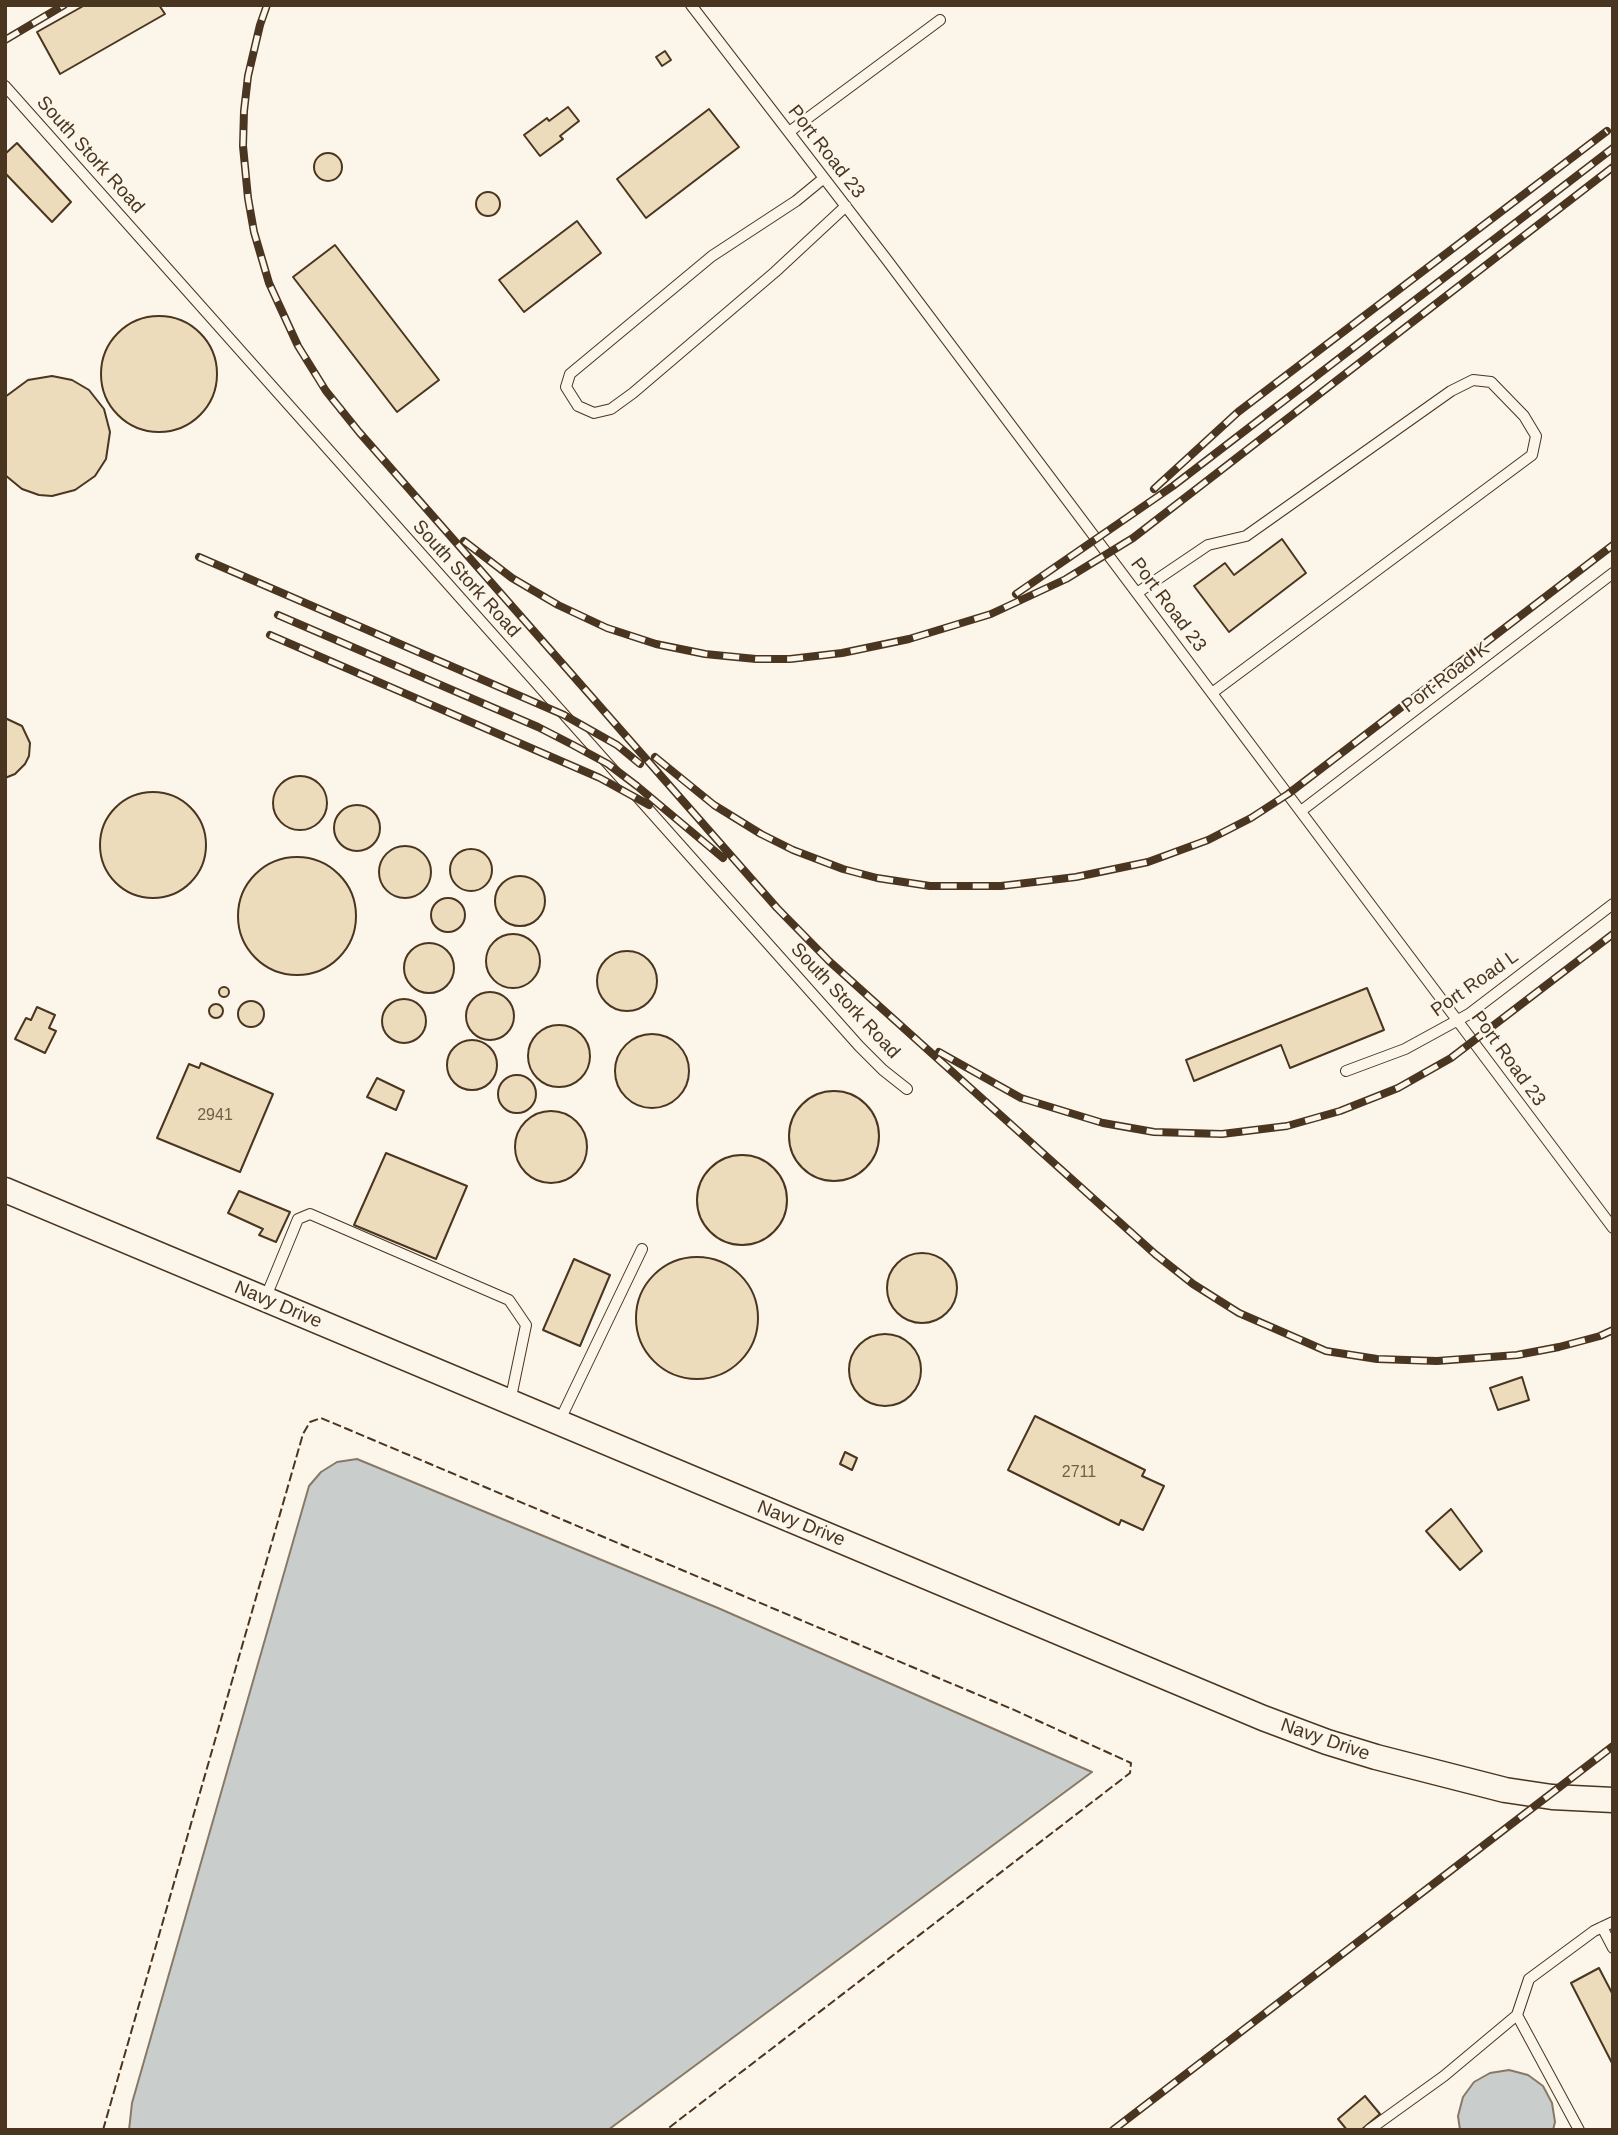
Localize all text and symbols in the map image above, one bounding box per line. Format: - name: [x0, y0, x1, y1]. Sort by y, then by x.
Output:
- street label: South Stork Road: [31, 92, 149, 218]
- street label: Port Road 23: [783, 101, 869, 203]
- street label: South Stork Road: [407, 516, 525, 642]
- street label: Port Road 23: [1125, 553, 1211, 657]
- street label: Port Road K: [1398, 638, 1494, 718]
- street label: South Stork Road: [786, 938, 904, 1064]
- street label: Port Road L: [1427, 946, 1523, 1022]
- street label: Port Road 23: [1466, 1007, 1550, 1111]
- house number: 2941: [197, 1106, 233, 1126]
- street label: Navy Drive: [231, 1276, 325, 1334]
- house number: 2711: [1062, 1463, 1096, 1483]
- street label: Navy Drive: [754, 1496, 848, 1552]
- street label: Navy Drive: [1277, 1714, 1373, 1766]

